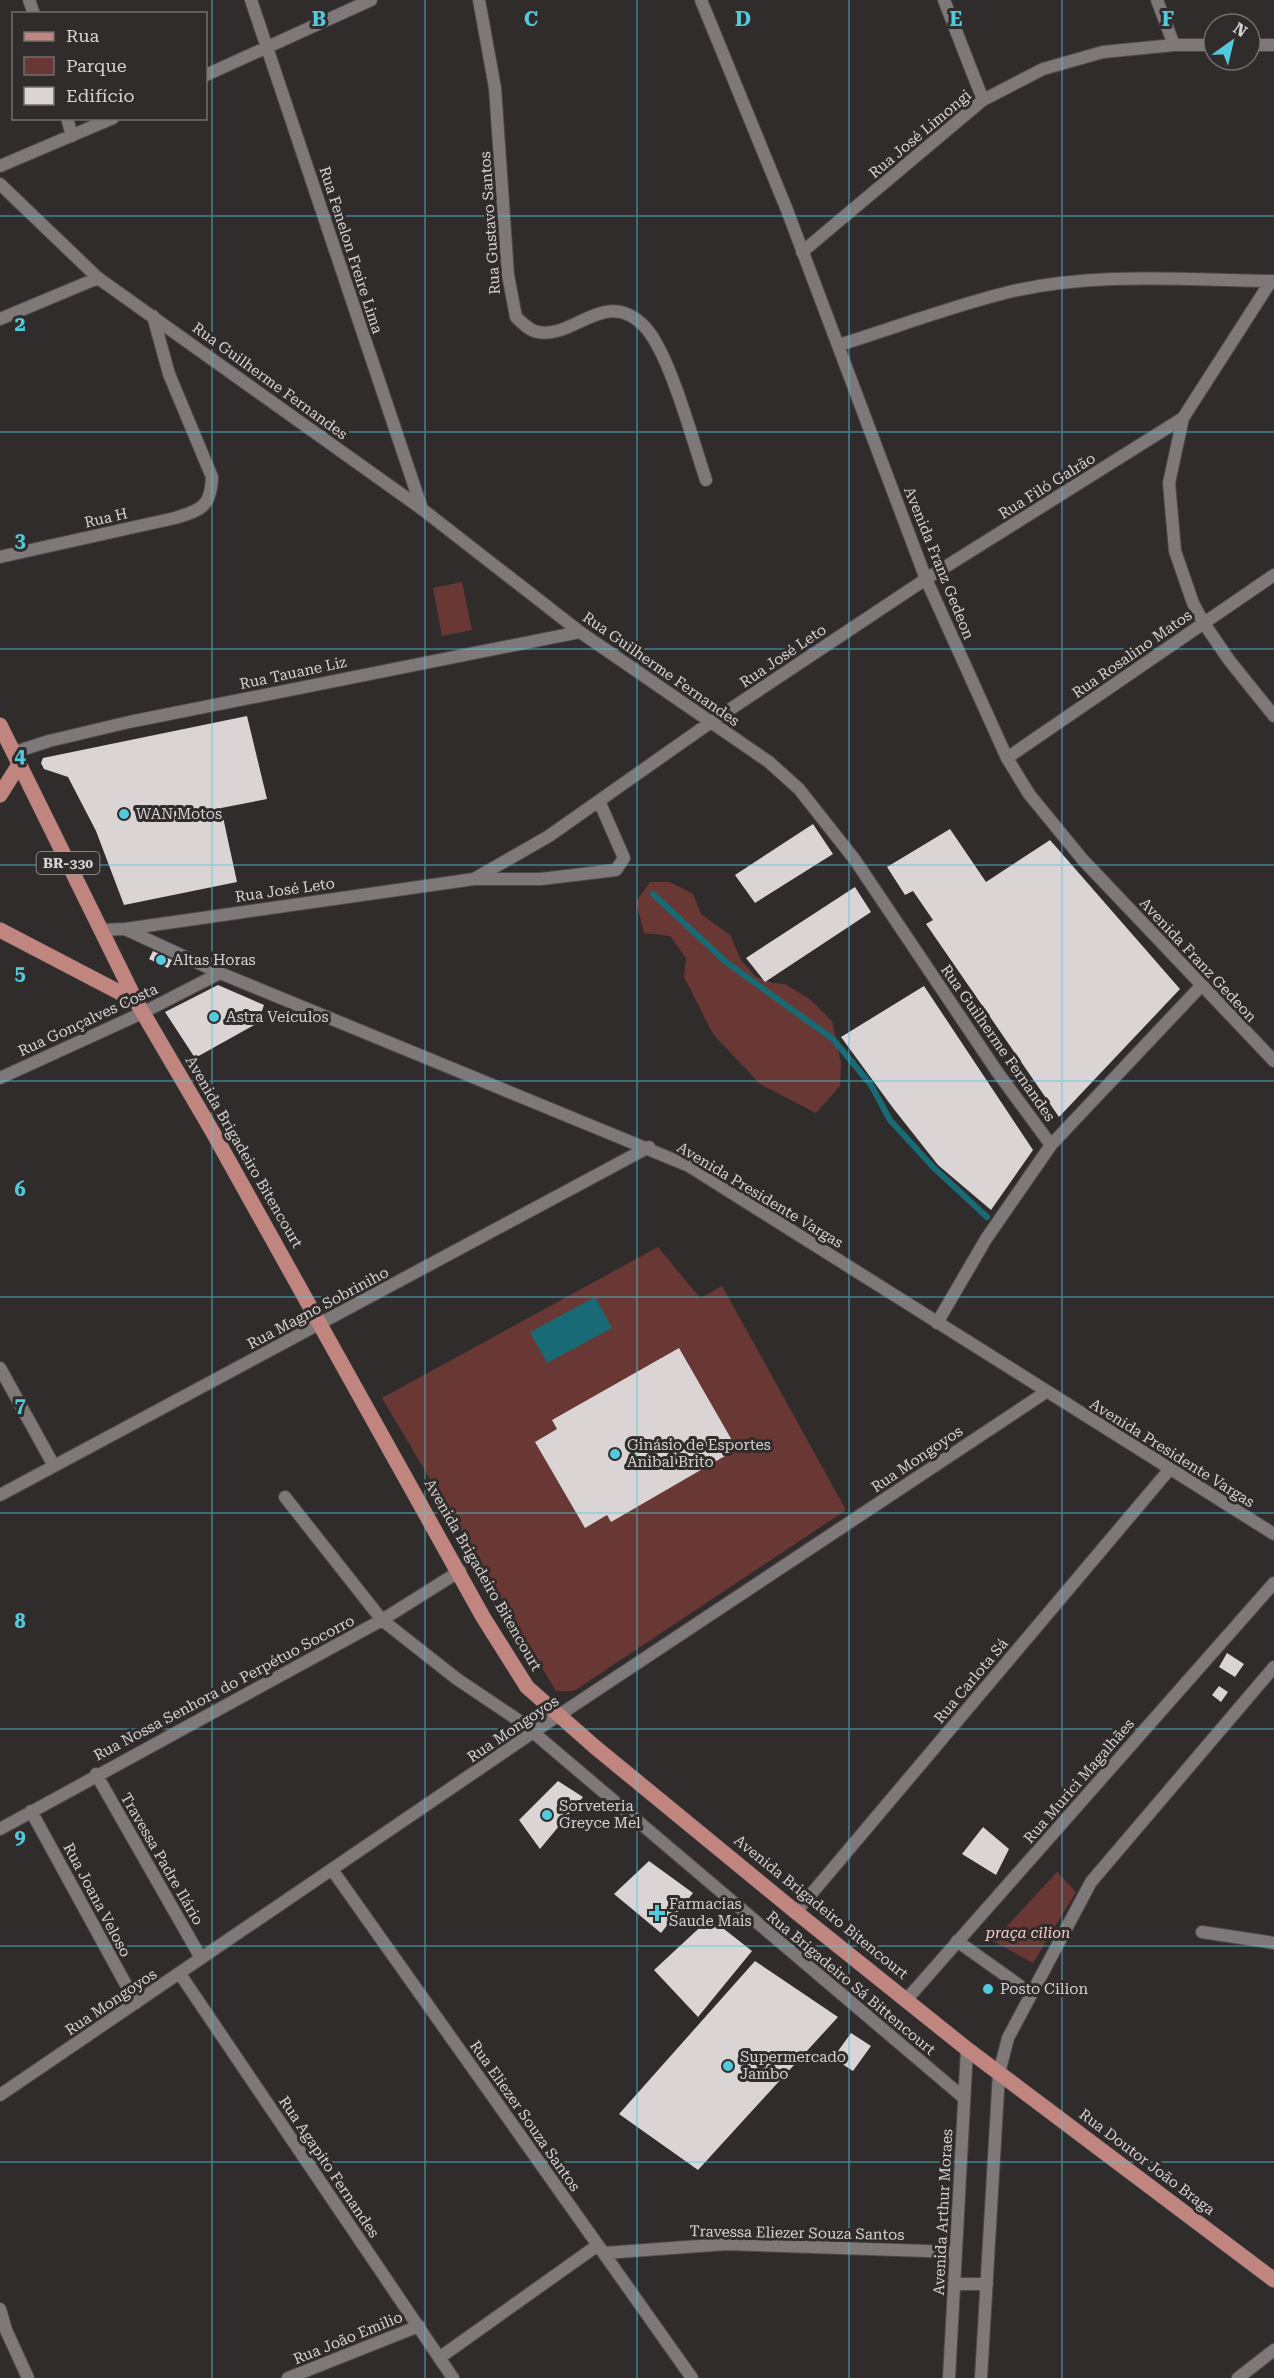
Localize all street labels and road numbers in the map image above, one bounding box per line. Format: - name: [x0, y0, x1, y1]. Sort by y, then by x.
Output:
- street label: Rua José Limongi: [865, 86, 975, 182]
- street label: Rua Gustavo Santos: [476, 151, 504, 295]
- street label: Rua Fenelon Freire Lima: [315, 164, 387, 336]
- street label: Rua Guilherme Fernandes: [189, 319, 351, 443]
- street label: Rua Filó Galrão: [995, 449, 1099, 523]
- street label: Avenida Franz Gedeon: [900, 484, 978, 642]
- street label: Rua H: [83, 504, 129, 532]
- street label: Rua Rosalino Matos: [1069, 606, 1195, 702]
- street label: Rua Guilherme Fernandes: [579, 608, 743, 730]
- street label: Rua José Leto: [736, 621, 830, 691]
- street label: Rua Tauane Liz: [238, 653, 348, 693]
- road number: BR-330: [36, 852, 100, 874]
- street label: Rua José Leto: [234, 874, 336, 906]
- street label: Avenida Franz Gedeon: [1136, 894, 1260, 1026]
- street label: Rua Guilherme Fernandes: [937, 961, 1059, 1125]
- street label: Rua Gonçalves Costa: [15, 980, 161, 1060]
- street label: Avenida Brigadeiro Bitencourt: [182, 1053, 307, 1252]
- street label: Avenida Presidente Vargas: [674, 1138, 846, 1252]
- street label: Rua Magno Sobriniho: [244, 1263, 392, 1353]
- street label: Avenida Presidente Vargas: [1086, 1395, 1258, 1511]
- street label: Rua Mongoyos: [868, 1422, 966, 1496]
- street label: Avenida Brigadeiro Bitencourt: [421, 1476, 546, 1675]
- street label: Rua Nossa Senhora do Perpétuo Socorro: [91, 1611, 357, 1765]
- street label: Rua Carlota Sá: [930, 1635, 1012, 1727]
- street label: Rua Mongoyos: [464, 1692, 562, 1766]
- street label: Rua Murici Magalhães: [1020, 1715, 1138, 1847]
- street label: Travessa Padre Ilário: [117, 1790, 207, 1928]
- street label: Avenida Brigadeiro Bitencourt: [730, 1831, 912, 1983]
- street label: Rua Joana Veloso: [59, 1840, 135, 1960]
- street label: Rua Brigadeiro Sá Bittencourt: [763, 1907, 939, 2059]
- street label: Rua Mongoyos: [62, 1965, 160, 2039]
- street label: Rua Eliezer Souza Santos: [466, 2037, 584, 2195]
- street label: Rua Agapito Fernandes: [275, 2093, 383, 2241]
- street label: Rua Doutor João Braga: [1076, 2105, 1218, 2219]
- street label: Avenida Arthur Moraes: [930, 2128, 956, 2296]
- street label: Travessa Eliezer Souza Santos: [689, 2222, 905, 2244]
- street label: Rua João Emilio: [291, 2308, 405, 2368]

